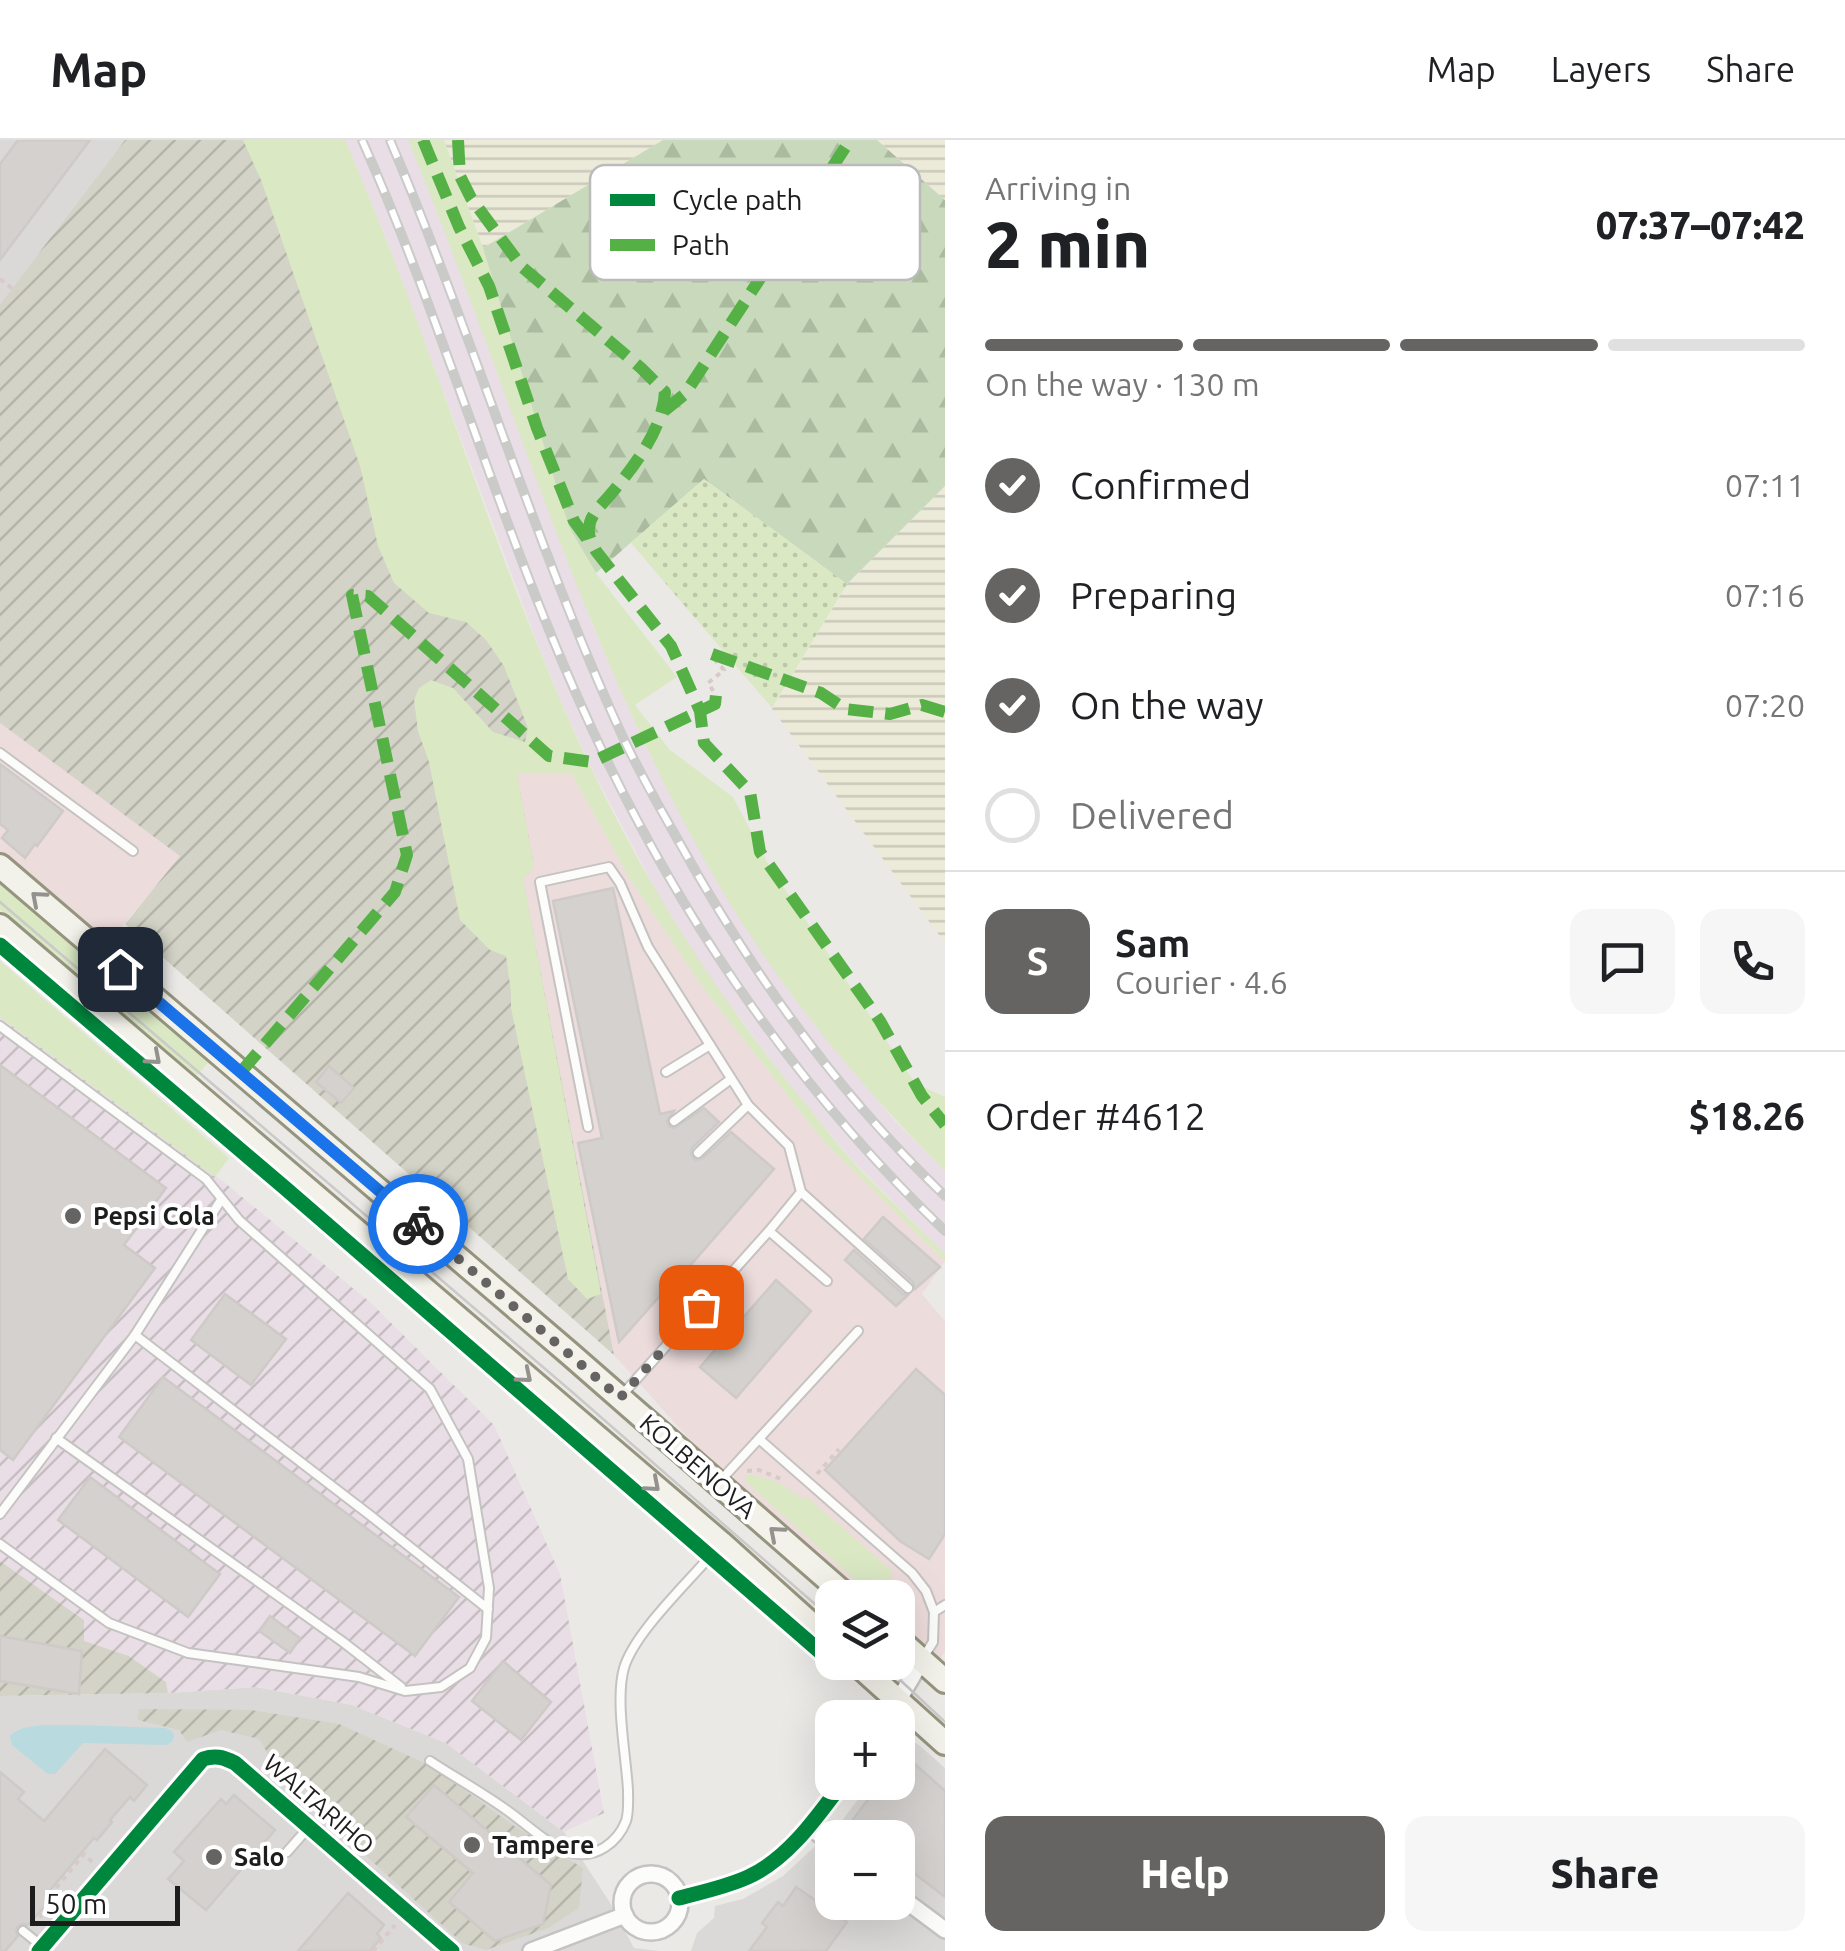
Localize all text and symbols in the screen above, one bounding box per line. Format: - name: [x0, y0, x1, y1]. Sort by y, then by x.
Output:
- text: Map: [50, 42, 148, 96]
- text: Map: [1427, 49, 1496, 89]
- text: Layers: [1551, 49, 1651, 89]
- text: Share: [1706, 49, 1795, 89]
- legend: [590, 165, 920, 280]
- text: Arriving in: [985, 170, 1131, 206]
- text: Cycle path: [672, 184, 803, 215]
- text: 07:37–07:42: [1596, 204, 1805, 246]
- text: 2 min: [985, 207, 1150, 280]
- text: Path: [672, 229, 730, 260]
- text: On the way · 130 m: [985, 366, 1260, 402]
- icon: check: [985, 458, 1040, 513]
- text: Confirmed: [1070, 464, 1251, 506]
- text: 07:11: [1725, 467, 1805, 503]
- icon: check: [985, 568, 1040, 623]
- text: Preparing: [1070, 574, 1237, 616]
- text: 07:16: [1725, 577, 1805, 613]
- icon: check: [985, 678, 1040, 733]
- text: On the way: [1070, 684, 1263, 726]
- text: 07:20: [1725, 687, 1805, 723]
- text: Delivered: [1070, 794, 1234, 836]
- one-way arrow: [31, 891, 49, 909]
- button: chat: [1570, 909, 1675, 1014]
- button: phone: [1700, 909, 1805, 1014]
- text: Sam: [1115, 922, 1190, 964]
- pin: [78, 927, 163, 1012]
- text: S: [1027, 940, 1048, 982]
- icon: home: [93, 942, 148, 997]
- text: Courier · 4.6: [1115, 964, 1288, 1000]
- one-way arrow: [142, 1046, 160, 1064]
- text: Order #4612: [985, 1095, 1206, 1137]
- text: $18.26: [1688, 1095, 1805, 1137]
- courier: [368, 1174, 468, 1274]
- icon: bike: [391, 1197, 446, 1252]
- place label: Pepsi Cola: [93, 1202, 215, 1230]
- marker: Pepsi Cola: [62, 1205, 84, 1227]
- pin: [659, 1265, 744, 1350]
- icon: bag: [674, 1280, 729, 1335]
- one-way arrow: [513, 1364, 531, 1382]
- street label: KOLBENOVA: [634, 1408, 762, 1524]
- one-way arrow: [641, 1474, 659, 1492]
- one-way arrow: [769, 1527, 788, 1545]
- map controls: [815, 1580, 915, 1920]
- button: layers: [815, 1580, 915, 1680]
- button: +: [815, 1700, 915, 1800]
- street label: WALTARIHO: [258, 1749, 380, 1859]
- button: Help: [985, 1816, 1385, 1931]
- button: Share: [1405, 1816, 1805, 1931]
- button: −: [815, 1820, 915, 1920]
- place label: Tampere: [492, 1831, 594, 1859]
- marker: Tampere: [461, 1834, 483, 1856]
- place label: Salo: [234, 1843, 285, 1871]
- marker: Salo: [203, 1846, 225, 1868]
- scale bar: [30, 1881, 180, 1926]
- text: 50 m: [45, 1888, 107, 1919]

